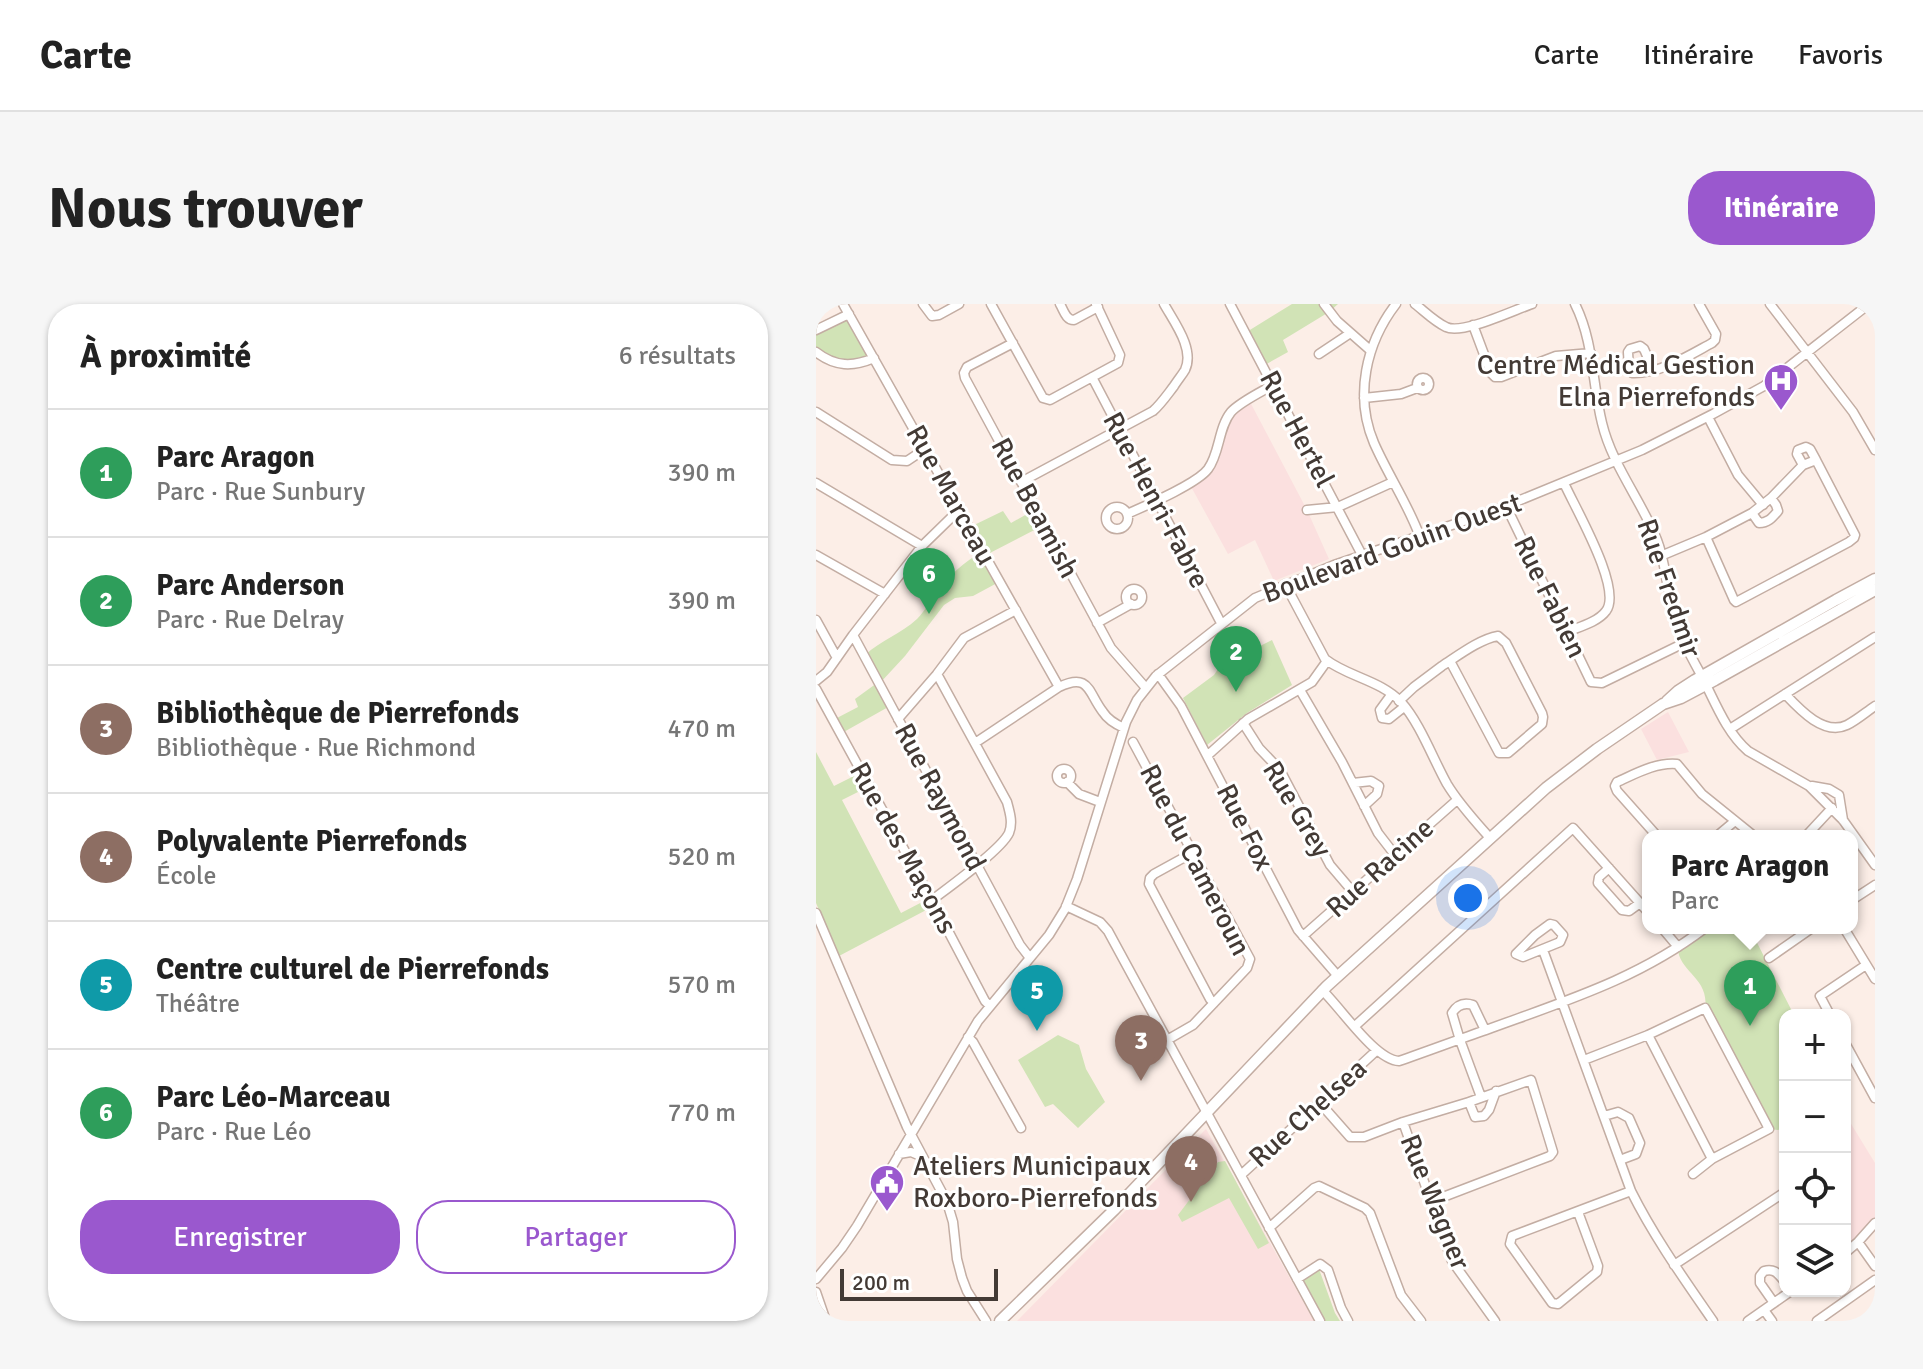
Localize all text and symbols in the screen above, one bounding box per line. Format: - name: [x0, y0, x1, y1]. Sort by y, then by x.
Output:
- text: Carte: [40, 32, 132, 79]
- text: Carte: [1534, 38, 1599, 72]
- text: Itinéraire: [1643, 38, 1754, 72]
- text: Favoris: [1798, 38, 1883, 72]
- button: Itinéraire: [1688, 171, 1875, 245]
- text: Nous trouver: [48, 174, 363, 243]
- text: À proximité: [80, 335, 251, 377]
- text: 6 résultats: [619, 340, 736, 372]
- place label: Centre Médical Gestion Elna Pierrefonds: [1477, 348, 1755, 414]
- hospital icon: Centre Médical Gestion Elna Pierrefonds: [1762, 362, 1800, 412]
- street label: Rue Hertel: [1252, 365, 1342, 493]
- street label: Rue Henri-Fabre: [1095, 406, 1217, 594]
- street label: Rue Marceau: [899, 419, 1003, 571]
- street label: Rue Beamish: [984, 432, 1086, 584]
- text: Parc Aragon: [156, 439, 315, 476]
- text: 1: [99, 457, 113, 489]
- text: 390 m: [667, 457, 736, 489]
- text: Parc · Rue Sunbury: [156, 476, 365, 508]
- street label: Boulevard Gouin Ouest: [1258, 485, 1526, 611]
- street label: Rue Fredmir: [1629, 514, 1709, 662]
- street label: Rue Fabien: [1506, 531, 1594, 663]
- pin: 6: [903, 548, 955, 614]
- text: Parc Anderson: [156, 567, 345, 604]
- text: 2: [99, 585, 113, 617]
- text: 390 m: [667, 585, 736, 617]
- text: Parc · Rue Delray: [156, 604, 344, 636]
- pin: 2: [1210, 626, 1262, 692]
- text: Bibliothèque de Pierrefonds: [156, 695, 519, 732]
- text: 3: [99, 713, 113, 745]
- text: 470 m: [667, 713, 736, 745]
- street label: Rue Raymond: [887, 717, 993, 877]
- text: Bibliothèque · Rue Richmond: [156, 732, 476, 764]
- street label: Rue Grey: [1255, 755, 1339, 863]
- street label: Rue des Maçons: [842, 756, 964, 940]
- street label: Rue du Cameroun: [1132, 759, 1258, 961]
- street label: Rue Fox: [1209, 778, 1281, 876]
- street label: Rue Racine: [1319, 811, 1441, 925]
- text: Polyvalente Pierrefonds: [156, 823, 467, 860]
- popup: [1642, 830, 1858, 934]
- text: 4: [99, 841, 113, 873]
- text: 520 m: [667, 841, 736, 873]
- text: Parc Aragon: [1671, 848, 1829, 885]
- text: École: [156, 860, 216, 892]
- your location: [1448, 878, 1488, 918]
- text: Parc: [1671, 885, 1719, 917]
- text: Centre culturel de Pierrefonds: [156, 951, 549, 988]
- pin: 1: [1724, 960, 1776, 1026]
- pin: 5: [1011, 965, 1063, 1031]
- text: 5: [99, 969, 113, 1001]
- text: 570 m: [667, 969, 736, 1001]
- text: Théâtre: [156, 988, 240, 1020]
- map controls: [1779, 1009, 1851, 1297]
- button: +: [1779, 1009, 1851, 1081]
- pin: 3: [1115, 1015, 1167, 1081]
- street label: Rue Chelsea: [1242, 1051, 1374, 1175]
- text: Parc Léo-Marceau: [156, 1079, 391, 1116]
- button: −: [1779, 1081, 1851, 1153]
- text: 6: [99, 1097, 113, 1129]
- text: 770 m: [667, 1097, 736, 1129]
- text: Parc · Rue Léo: [156, 1116, 311, 1148]
- street label: Rue Wagner: [1392, 1129, 1478, 1275]
- pin: 4: [1165, 1136, 1217, 1202]
- place label: Ateliers Municipaux Roxboro-Pierrefonds: [913, 1149, 1157, 1215]
- button: locate: [1779, 1153, 1851, 1225]
- public building icon: Ateliers Municipaux Roxboro-Pierrefonds: [868, 1163, 906, 1213]
- button: Enregistrer: [80, 1200, 400, 1274]
- button: Partager: [416, 1200, 736, 1274]
- button: layers: [1779, 1225, 1851, 1297]
- scale bar: [840, 1265, 998, 1301]
- text: 200 m: [852, 1269, 910, 1296]

